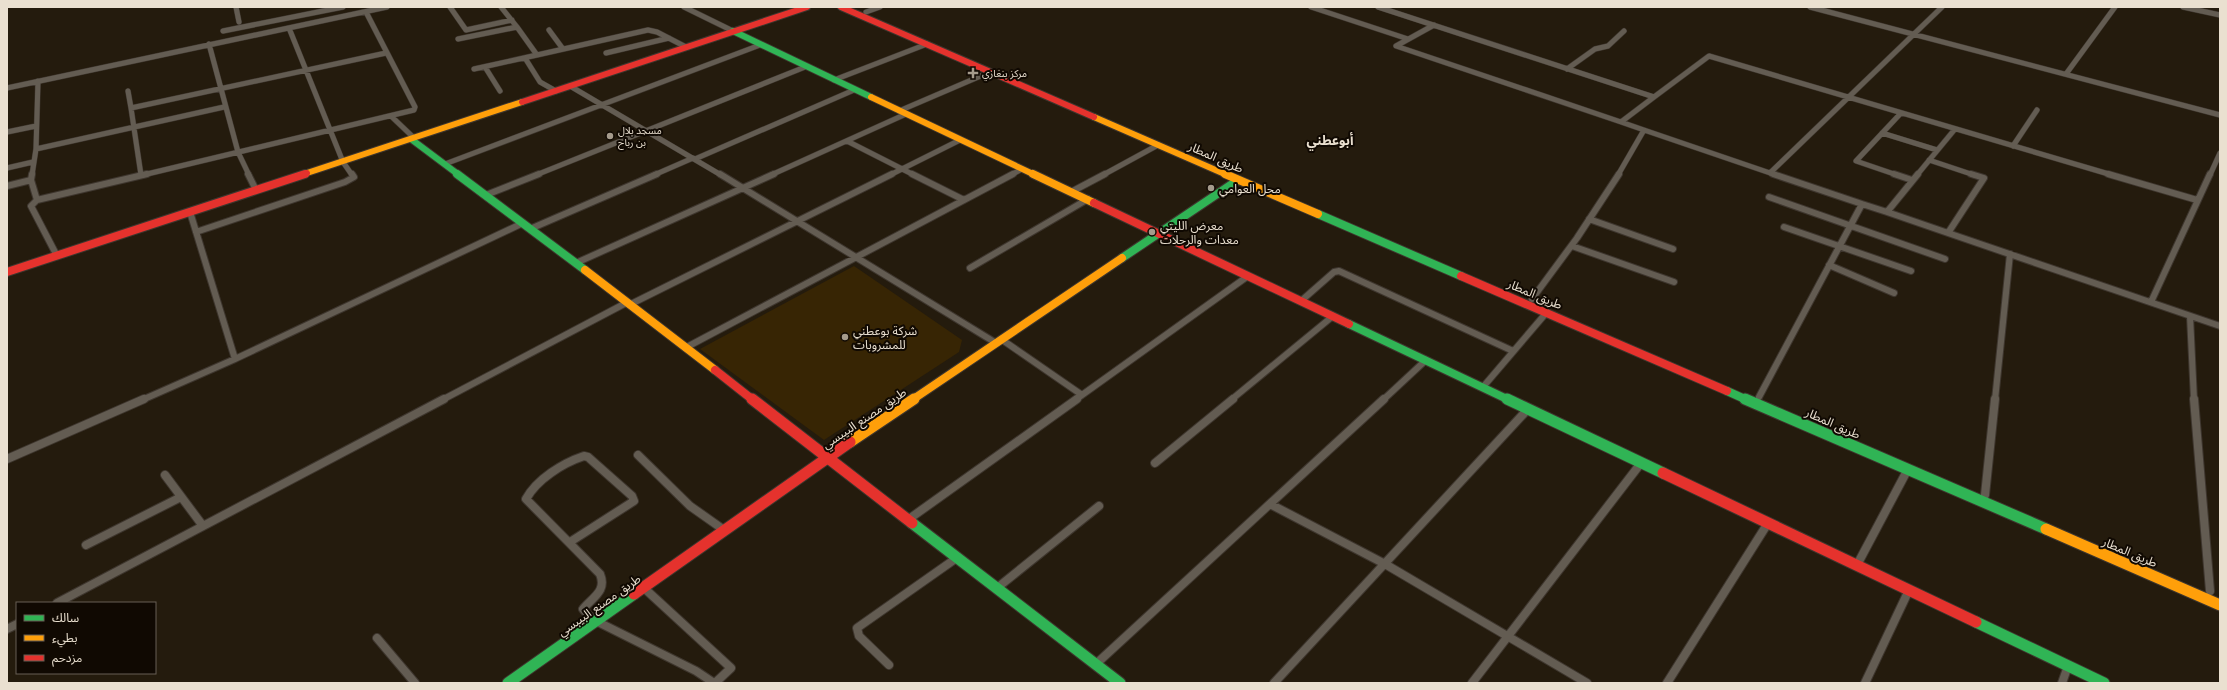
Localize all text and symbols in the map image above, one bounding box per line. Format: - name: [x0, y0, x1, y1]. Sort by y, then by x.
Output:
- marker: مركز بنغازي: [967, 67, 979, 79]
- place label: مركز بنغازي: [982, 67, 1027, 81]
- place label: مسجد بلال بن رباح: [618, 124, 662, 150]
- marker: مسجد بلال بن رباح: [605, 131, 615, 141]
- district label: أبوعطني: [1307, 132, 1354, 151]
- street label: طريق المطار: [1185, 138, 1246, 177]
- place label: محل العوامي: [1219, 181, 1281, 198]
- marker: محل العوامي: [1206, 183, 1216, 193]
- place label: معرض الليتي معدات والرحلات: [1160, 218, 1239, 247]
- marker: معرض الليتي معدات والرحلات: [1147, 227, 1157, 237]
- street label: طريق المطار: [1504, 275, 1565, 313]
- place label: شركة بوعطني للمشروبات: [853, 323, 917, 352]
- marker: شركة بوعطني للمشروبات: [840, 332, 850, 342]
- street label: طريق مصنع البيبسي: [819, 384, 910, 454]
- street label: طريق المطار: [1802, 404, 1863, 443]
- street label: طريق المطار: [2099, 533, 2160, 571]
- street label: طريق مصنع البيبسي: [555, 571, 645, 642]
- legend: [16, 602, 156, 674]
- text: سالك: [52, 610, 79, 625]
- text: بطيء: [52, 630, 78, 648]
- text: مزدحم: [52, 650, 82, 667]

